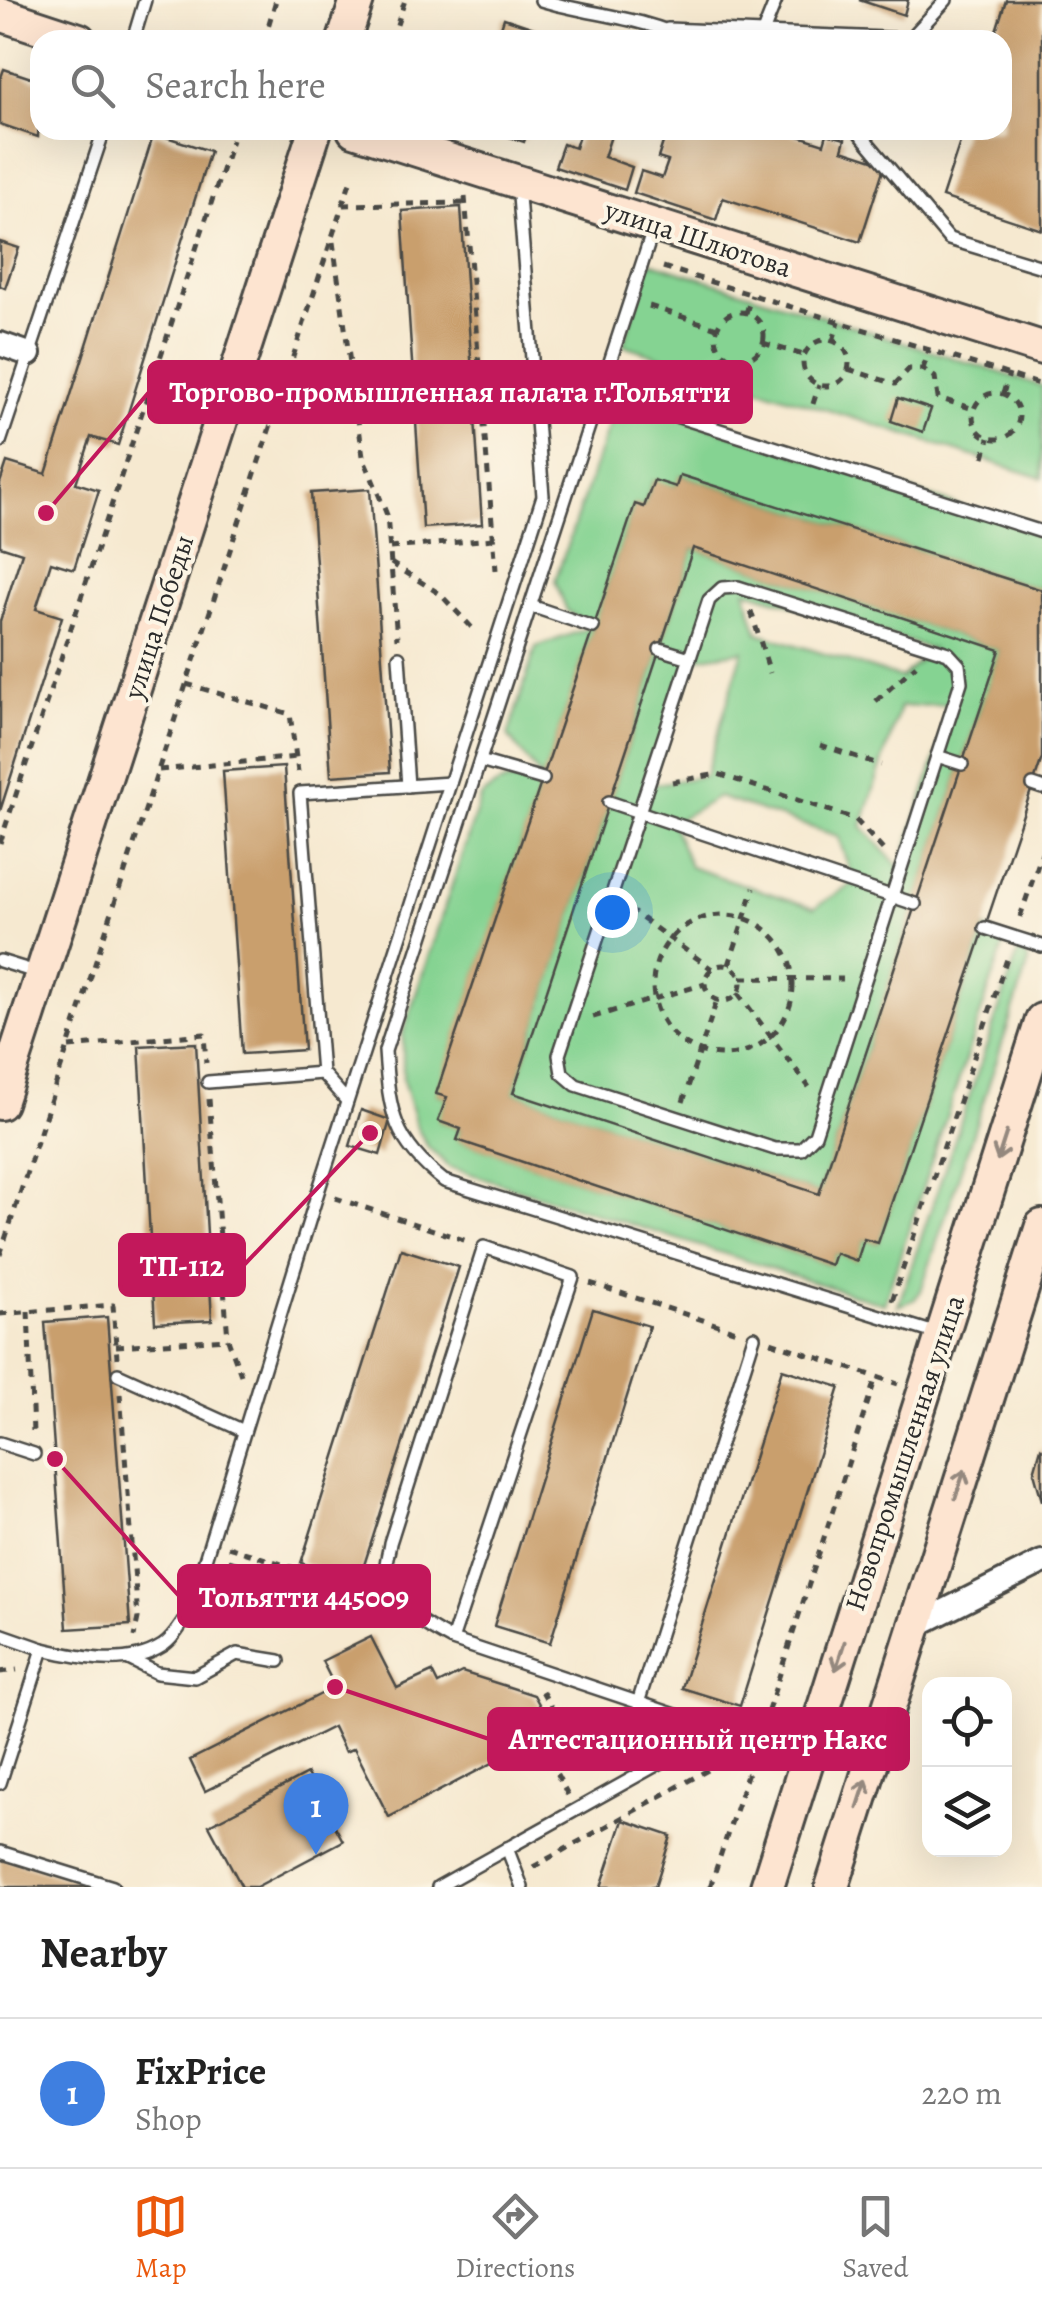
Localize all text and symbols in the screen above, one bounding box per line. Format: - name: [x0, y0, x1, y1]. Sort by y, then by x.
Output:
- search box: [30, 30, 1012, 140]
- icon: search: [65, 58, 120, 113]
- text: Search here: [145, 59, 326, 111]
- street label: улица Шлютова: [599, 191, 796, 287]
- callout: Торгово-промышленная палата г.Тольятти: [149, 362, 751, 422]
- text: Торгово-промышленная палата г.Тольятти: [169, 372, 731, 412]
- street label: улица Победы: [114, 530, 203, 705]
- your location: [587, 887, 638, 938]
- one-way arrow: [992, 1130, 1010, 1162]
- callout: ТП-112: [120, 1235, 244, 1295]
- text: ТП-112: [140, 1246, 225, 1286]
- street label: Новопромышленная улица: [836, 1290, 974, 1616]
- one-way arrow: [952, 1469, 970, 1501]
- callout: Тольятти 445009: [179, 1566, 429, 1626]
- text: Тольятти 445009: [199, 1577, 409, 1617]
- one-way arrow: [830, 1640, 848, 1672]
- map controls: [922, 1677, 1012, 1857]
- button: locate: [922, 1677, 1012, 1767]
- callout: Аттестационный центр Накс: [489, 1709, 908, 1769]
- text: Аттестационный центр Накс: [507, 1719, 888, 1759]
- button: layers: [922, 1767, 1012, 1857]
- pin: 1: [284, 1772, 348, 1855]
- one-way arrow: [854, 1779, 872, 1810]
- text: Nearby: [40, 1924, 167, 1981]
- text: FixPrice: [135, 2045, 266, 2097]
- text: 1: [67, 2071, 78, 2115]
- text: 220 m: [922, 2071, 1002, 2115]
- text: Shop: [135, 2097, 202, 2141]
- tab: Map: [133, 2189, 188, 2287]
- tab: Directions: [455, 2189, 575, 2287]
- tab: Saved: [842, 2189, 909, 2287]

